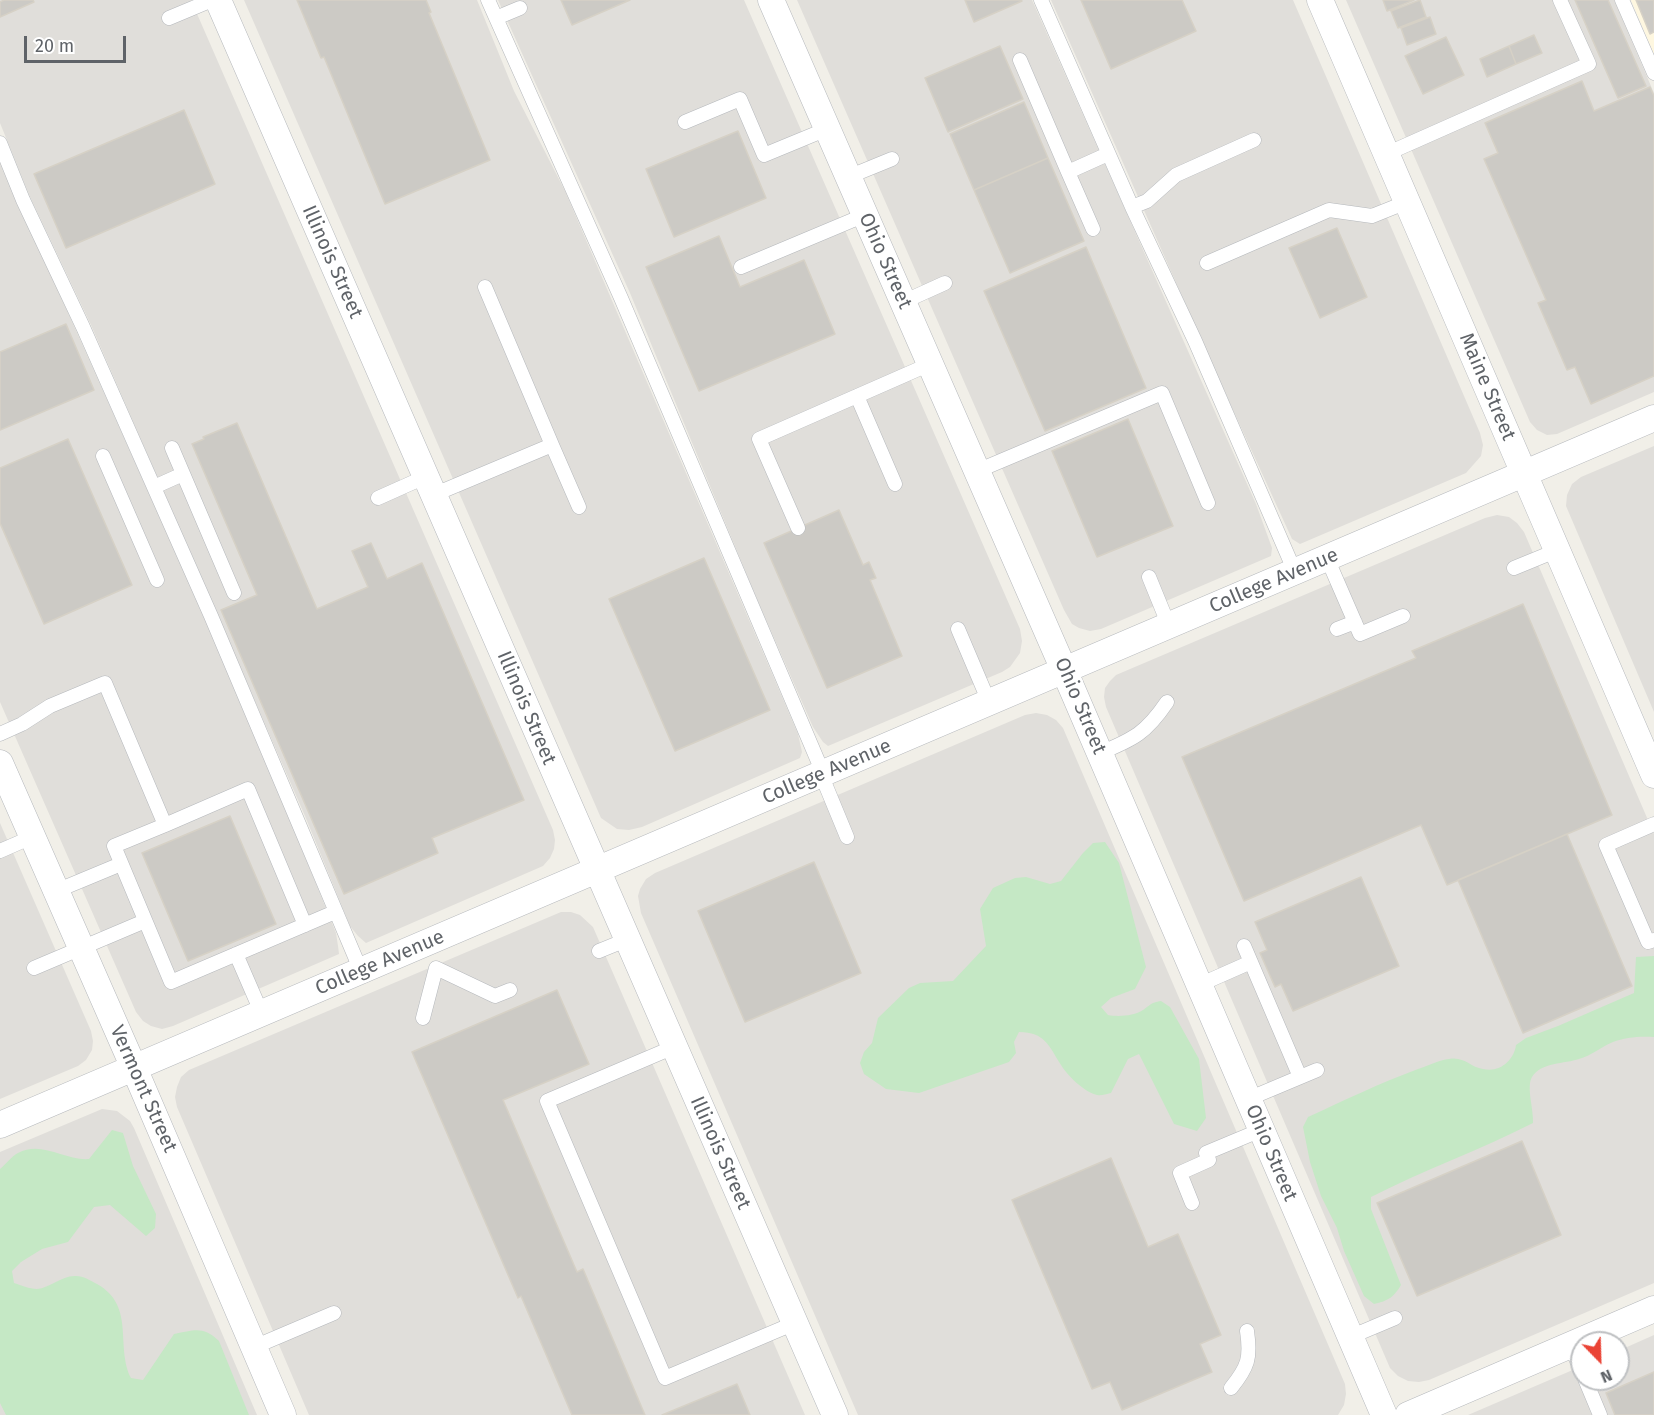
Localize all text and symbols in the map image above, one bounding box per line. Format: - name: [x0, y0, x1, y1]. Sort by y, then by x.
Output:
- scale bar: [27, 24, 129, 62]
- text: 20 m: [35, 35, 74, 57]
- street label: Illinois Street: [296, 202, 368, 322]
- street label: Ohio Street: [853, 209, 917, 313]
- street label: Maine Street: [1454, 330, 1520, 444]
- street label: College Avenue: [1206, 543, 1342, 619]
- street label: Illinois Street: [491, 648, 561, 768]
- street label: Ohio Street: [1049, 654, 1111, 758]
- street label: College Avenue: [759, 734, 895, 810]
- street label: College Avenue: [312, 925, 448, 1001]
- street label: Vermont Street: [104, 1022, 182, 1156]
- street label: Illinois Street: [684, 1093, 756, 1213]
- street label: Ohio Street: [1240, 1101, 1302, 1205]
- north arrow: [1570, 1331, 1630, 1391]
- text: N: [1598, 1365, 1615, 1387]

